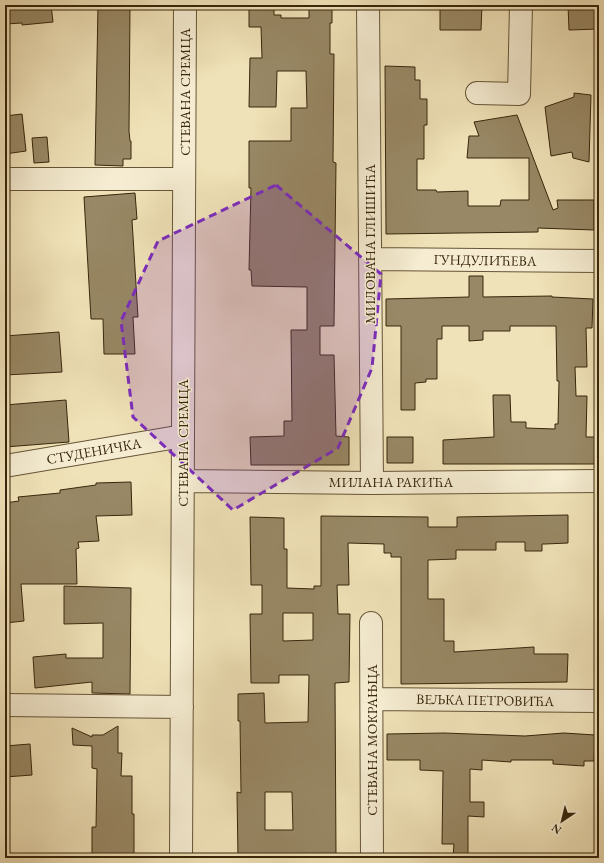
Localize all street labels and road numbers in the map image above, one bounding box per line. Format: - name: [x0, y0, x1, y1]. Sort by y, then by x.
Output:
- street label: СТЕВАНА СРЕМЦА: [176, 28, 194, 156]
- street label: МИЛОВАНА ГЛИШИЋА: [361, 164, 379, 324]
- street label: ГУНДУЛИЋЕВА: [433, 250, 537, 270]
- street label: СТЕВАНА СРЕМЦА: [174, 379, 192, 507]
- street label: СТУДЕНИЧКА: [45, 434, 143, 468]
- street label: МИЛАНА РАКИЋА: [329, 473, 453, 491]
- street label: СТЕВАНА МОКРАЊЦА: [363, 664, 381, 816]
- street label: ВЕЉКА ПЕТРОВИЋА: [416, 690, 554, 710]

